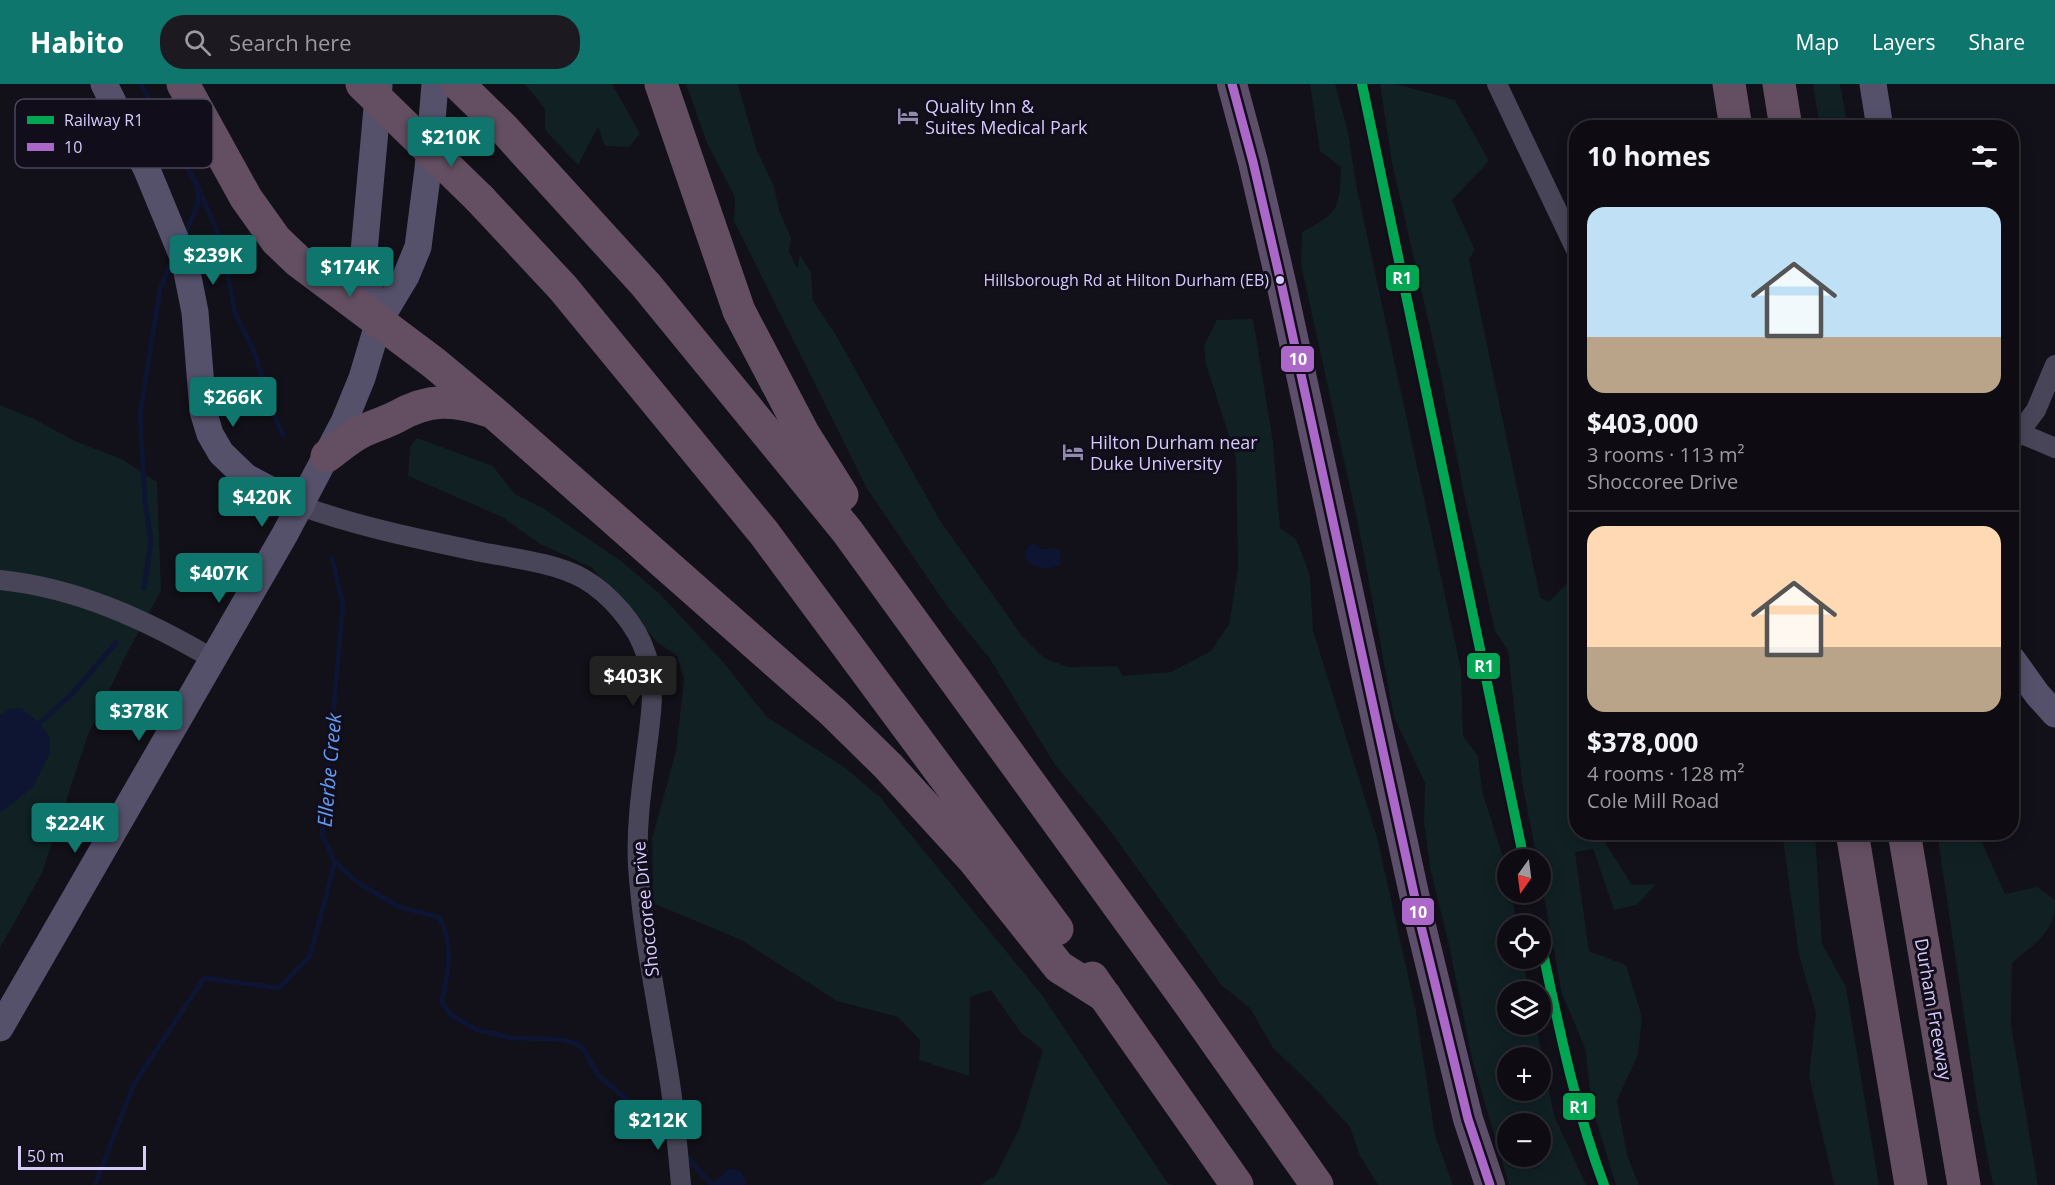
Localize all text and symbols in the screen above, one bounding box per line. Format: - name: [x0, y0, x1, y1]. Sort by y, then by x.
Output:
- search box: [160, 15, 580, 69]
- text: Habito: [30, 23, 124, 61]
- icon: search: [181, 26, 214, 59]
- text: Search here: [229, 27, 352, 57]
- text: Map: [1796, 28, 1839, 56]
- text: Layers: [1872, 28, 1936, 56]
- text: Share: [1969, 28, 2025, 56]
- place label: Quality Inn & Suites Medical Park: [925, 94, 1088, 139]
- legend: [15, 99, 213, 168]
- hotel icon: Quality Inn & Suites Medical Park: [896, 104, 920, 128]
- text: Railway R1: [64, 109, 143, 131]
- pin: $210K: [409, 117, 493, 168]
- text: $210K: [421, 123, 481, 150]
- text: 10: [64, 136, 82, 158]
- text: 10 homes: [1587, 138, 1711, 174]
- icon: filters: [1968, 140, 2001, 173]
- pin: $239K: [171, 235, 255, 286]
- text: $239K: [183, 241, 243, 268]
- icon: home: [1740, 246, 1848, 354]
- pin: $174K: [308, 247, 392, 298]
- text: $174K: [320, 253, 380, 280]
- line badge: R1: [1385, 264, 1420, 292]
- text: R1: [1392, 267, 1412, 289]
- place label: Hillsborough Rd at Hilton Durham (EB): [983, 269, 1269, 291]
- marker: Hillsborough Rd at Hilton Durham (EB): [1274, 274, 1286, 286]
- line badge: 10: [1280, 345, 1315, 373]
- text: 10: [1289, 348, 1307, 370]
- pin: $266K: [191, 377, 275, 428]
- text: $266K: [203, 383, 263, 410]
- text: $403,000: [1587, 405, 1698, 441]
- place label: Hilton Durham near Duke University: [1090, 430, 1258, 475]
- hotel icon: Hilton Durham near Duke University: [1061, 440, 1085, 464]
- text: 3 rooms · 113 m²: [1587, 441, 1745, 468]
- text: Shoccoree Drive: [1587, 468, 1738, 495]
- pin: $420K: [220, 477, 304, 528]
- text: $420K: [232, 483, 292, 510]
- pin: $407K: [177, 553, 261, 604]
- text: $407K: [189, 559, 249, 586]
- icon: home: [1740, 565, 1848, 673]
- line badge: R1: [1466, 652, 1501, 680]
- text: R1: [1474, 655, 1494, 677]
- pin: $403K: [591, 656, 675, 707]
- text: $403K: [603, 662, 663, 689]
- pin: $378K: [97, 691, 181, 742]
- text: $378K: [109, 697, 169, 724]
- water label: Ellerbe Creek: [311, 711, 348, 828]
- text: $378,000: [1587, 724, 1698, 760]
- text: 4 rooms · 128 m²: [1587, 760, 1745, 787]
- text: Cole Mill Road: [1587, 787, 1719, 814]
- pin: $224K: [33, 803, 117, 854]
- text: $224K: [45, 809, 105, 836]
- street label: Shoccoree Drive: [626, 840, 664, 978]
- north arrow: [1497, 849, 1551, 903]
- map controls: [1497, 849, 1551, 1167]
- line badge: 10: [1401, 897, 1435, 926]
- text: 10: [1409, 901, 1427, 923]
- button: locate: [1497, 915, 1551, 969]
- street label: Durham Freeway: [1910, 936, 1958, 1083]
- button: layers: [1497, 981, 1551, 1035]
- button: +: [1497, 1047, 1551, 1101]
- line badge: R1: [1562, 1092, 1596, 1121]
- text: R1: [1569, 1096, 1589, 1118]
- pin: $212K: [616, 1100, 700, 1151]
- text: $212K: [628, 1106, 688, 1133]
- button: −: [1497, 1113, 1551, 1167]
- scale bar: [18, 1143, 146, 1170]
- text: 50 m: [27, 1145, 64, 1167]

